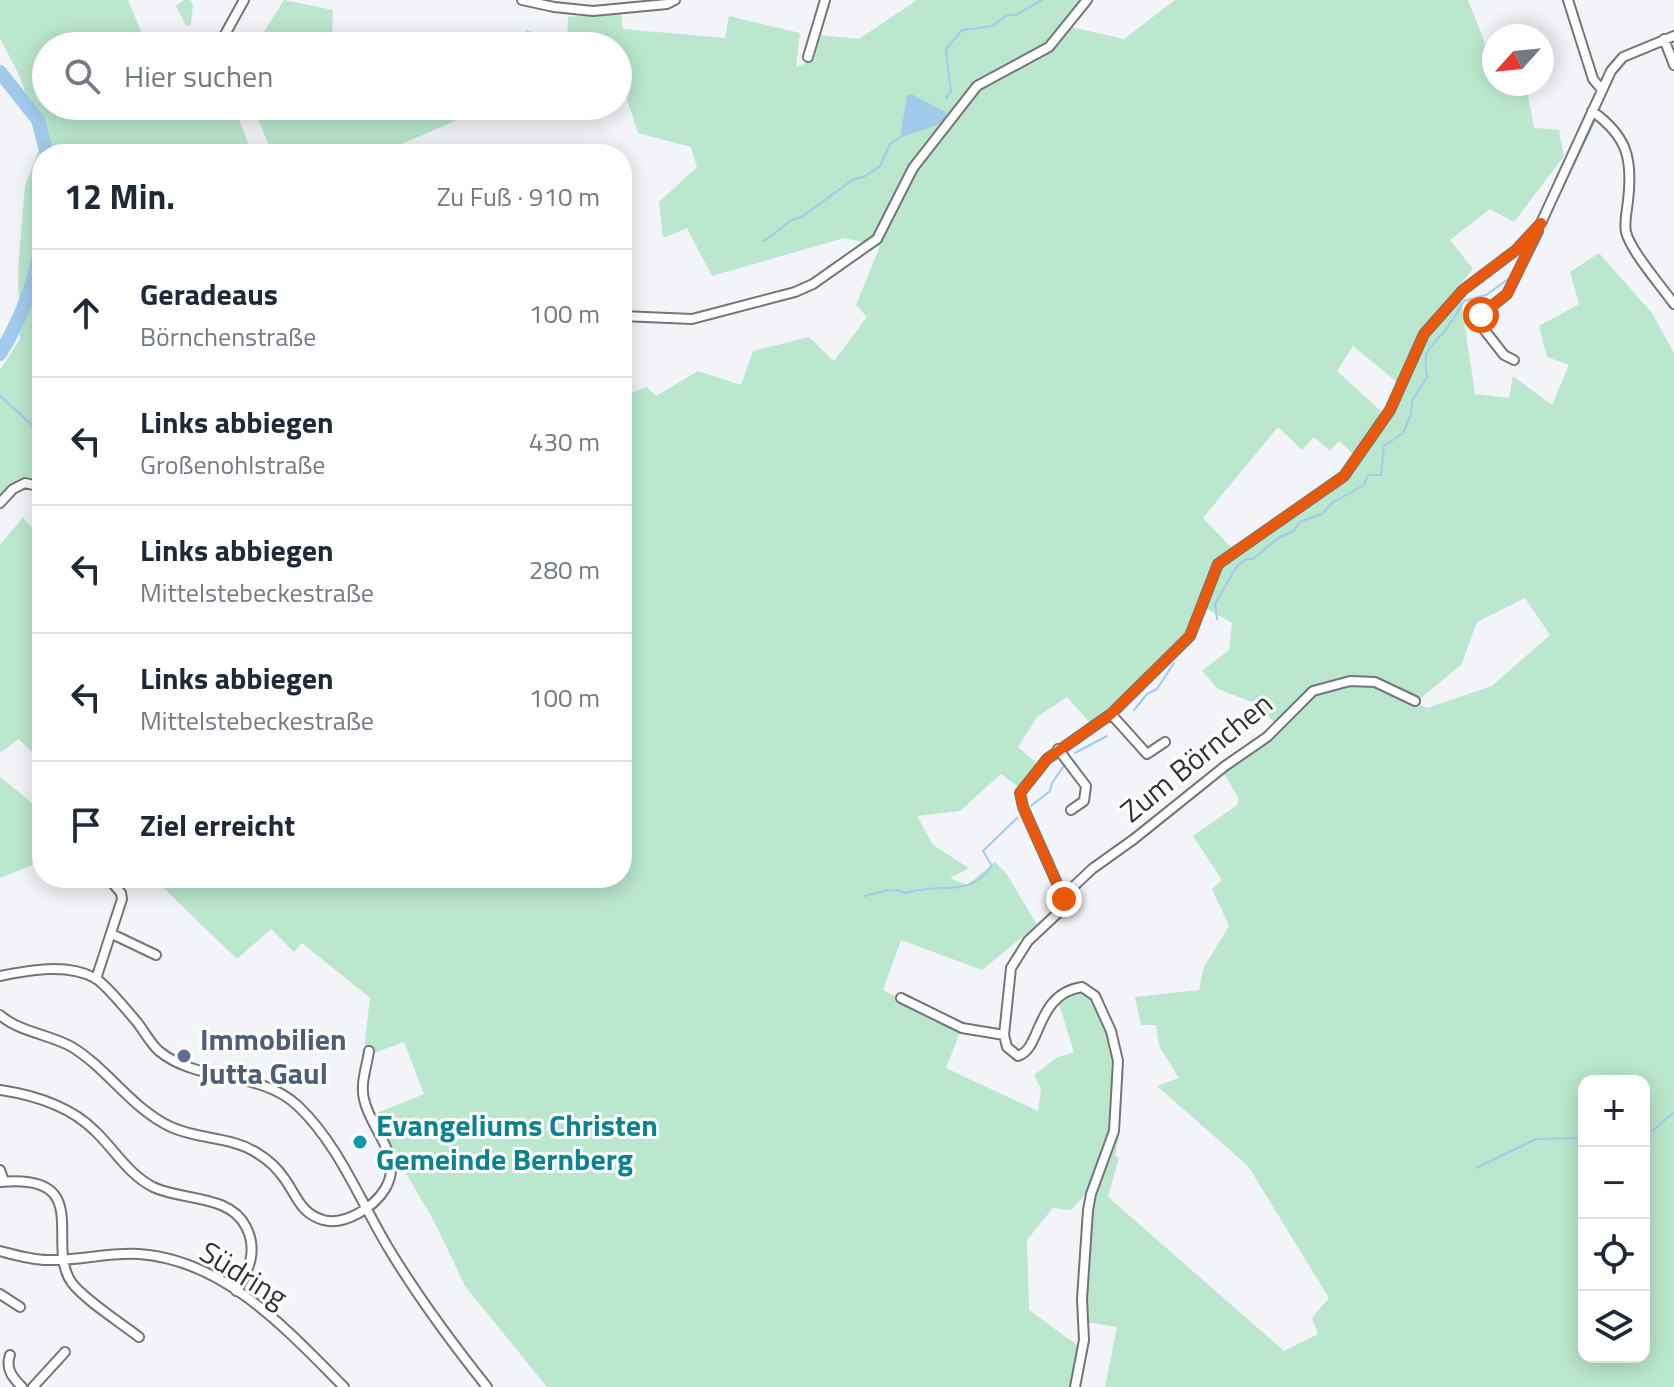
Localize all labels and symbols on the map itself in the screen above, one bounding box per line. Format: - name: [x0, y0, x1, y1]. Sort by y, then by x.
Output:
- north arrow: [1482, 24, 1554, 96]
- route start: [1463, 297, 1499, 333]
- street label: Zum Börnchen: [1110, 681, 1282, 833]
- route end: [1046, 881, 1082, 917]
- place label: Immobilien Jutta Gaul: [200, 1016, 347, 1096]
- marker: Immobilien Jutta Gaul: [175, 1047, 193, 1065]
- place label: Evangeliums Christen Gemeinde Bernberg: [376, 1102, 658, 1182]
- marker: Evangeliums Christen Gemeinde Bernberg: [351, 1133, 369, 1151]
- street label: Südring: [191, 1229, 297, 1319]

